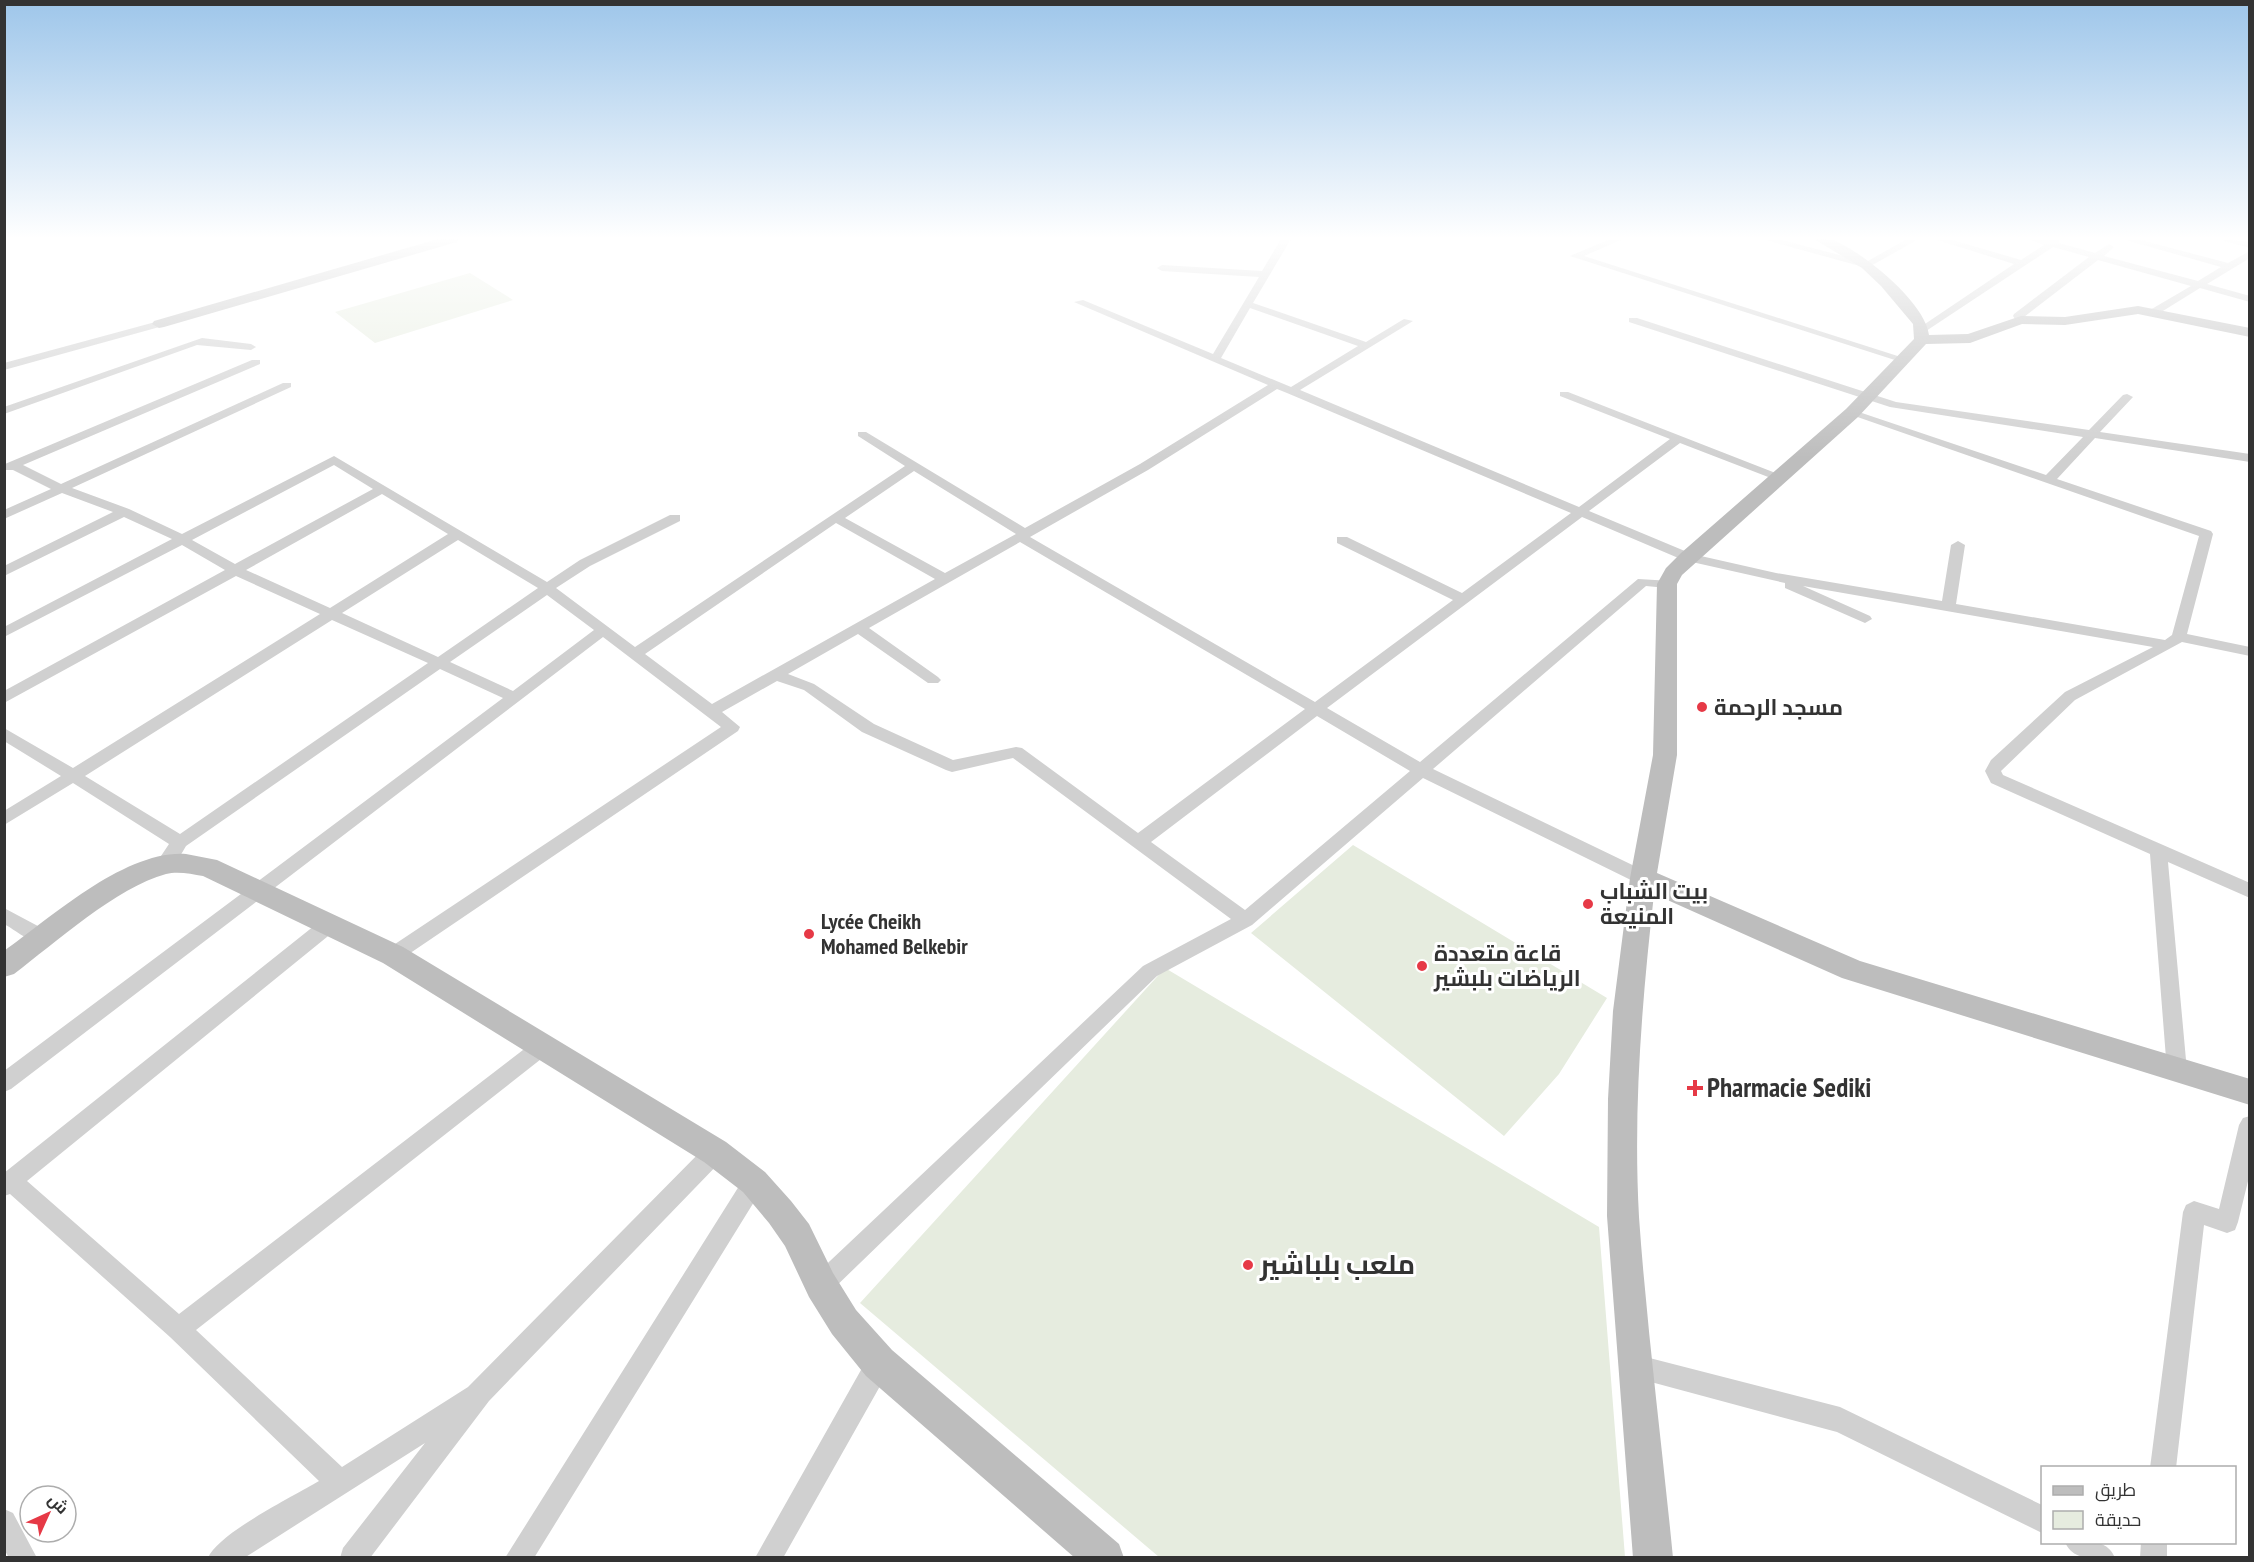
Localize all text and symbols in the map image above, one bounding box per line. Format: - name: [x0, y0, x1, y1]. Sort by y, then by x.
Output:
- place label: مسجد الرحمة: [1714, 693, 1843, 721]
- marker: مسجد الرحمة: [1695, 700, 1709, 714]
- place label: بيت الشباب المنيعة: [1600, 877, 1708, 930]
- marker: بيت الشباب المنيعة: [1581, 897, 1595, 911]
- place label: Lycée Cheikh Mohamed Belkebir: [821, 907, 968, 960]
- marker: Lycée Cheikh Mohamed Belkebir: [802, 927, 816, 941]
- place label: قاعة متعددة الرياضات بلبشير: [1433, 939, 1581, 992]
- marker: قاعة متعددة الرياضات بلبشير: [1415, 959, 1429, 973]
- place label: Pharmacie Sediki: [1707, 1070, 1871, 1104]
- marker: Pharmacie Sediki: [1688, 1081, 1702, 1095]
- place label: ملعب بلباشير: [1259, 1247, 1415, 1281]
- marker: ملعب بلباشير: [1241, 1258, 1255, 1272]
- legend: [2041, 1466, 2236, 1544]
- text: طريق: [2095, 1478, 2136, 1502]
- north arrow: [18, 1484, 78, 1544]
- text: ش: [44, 1489, 73, 1518]
- text: حديقة: [2095, 1508, 2141, 1531]

